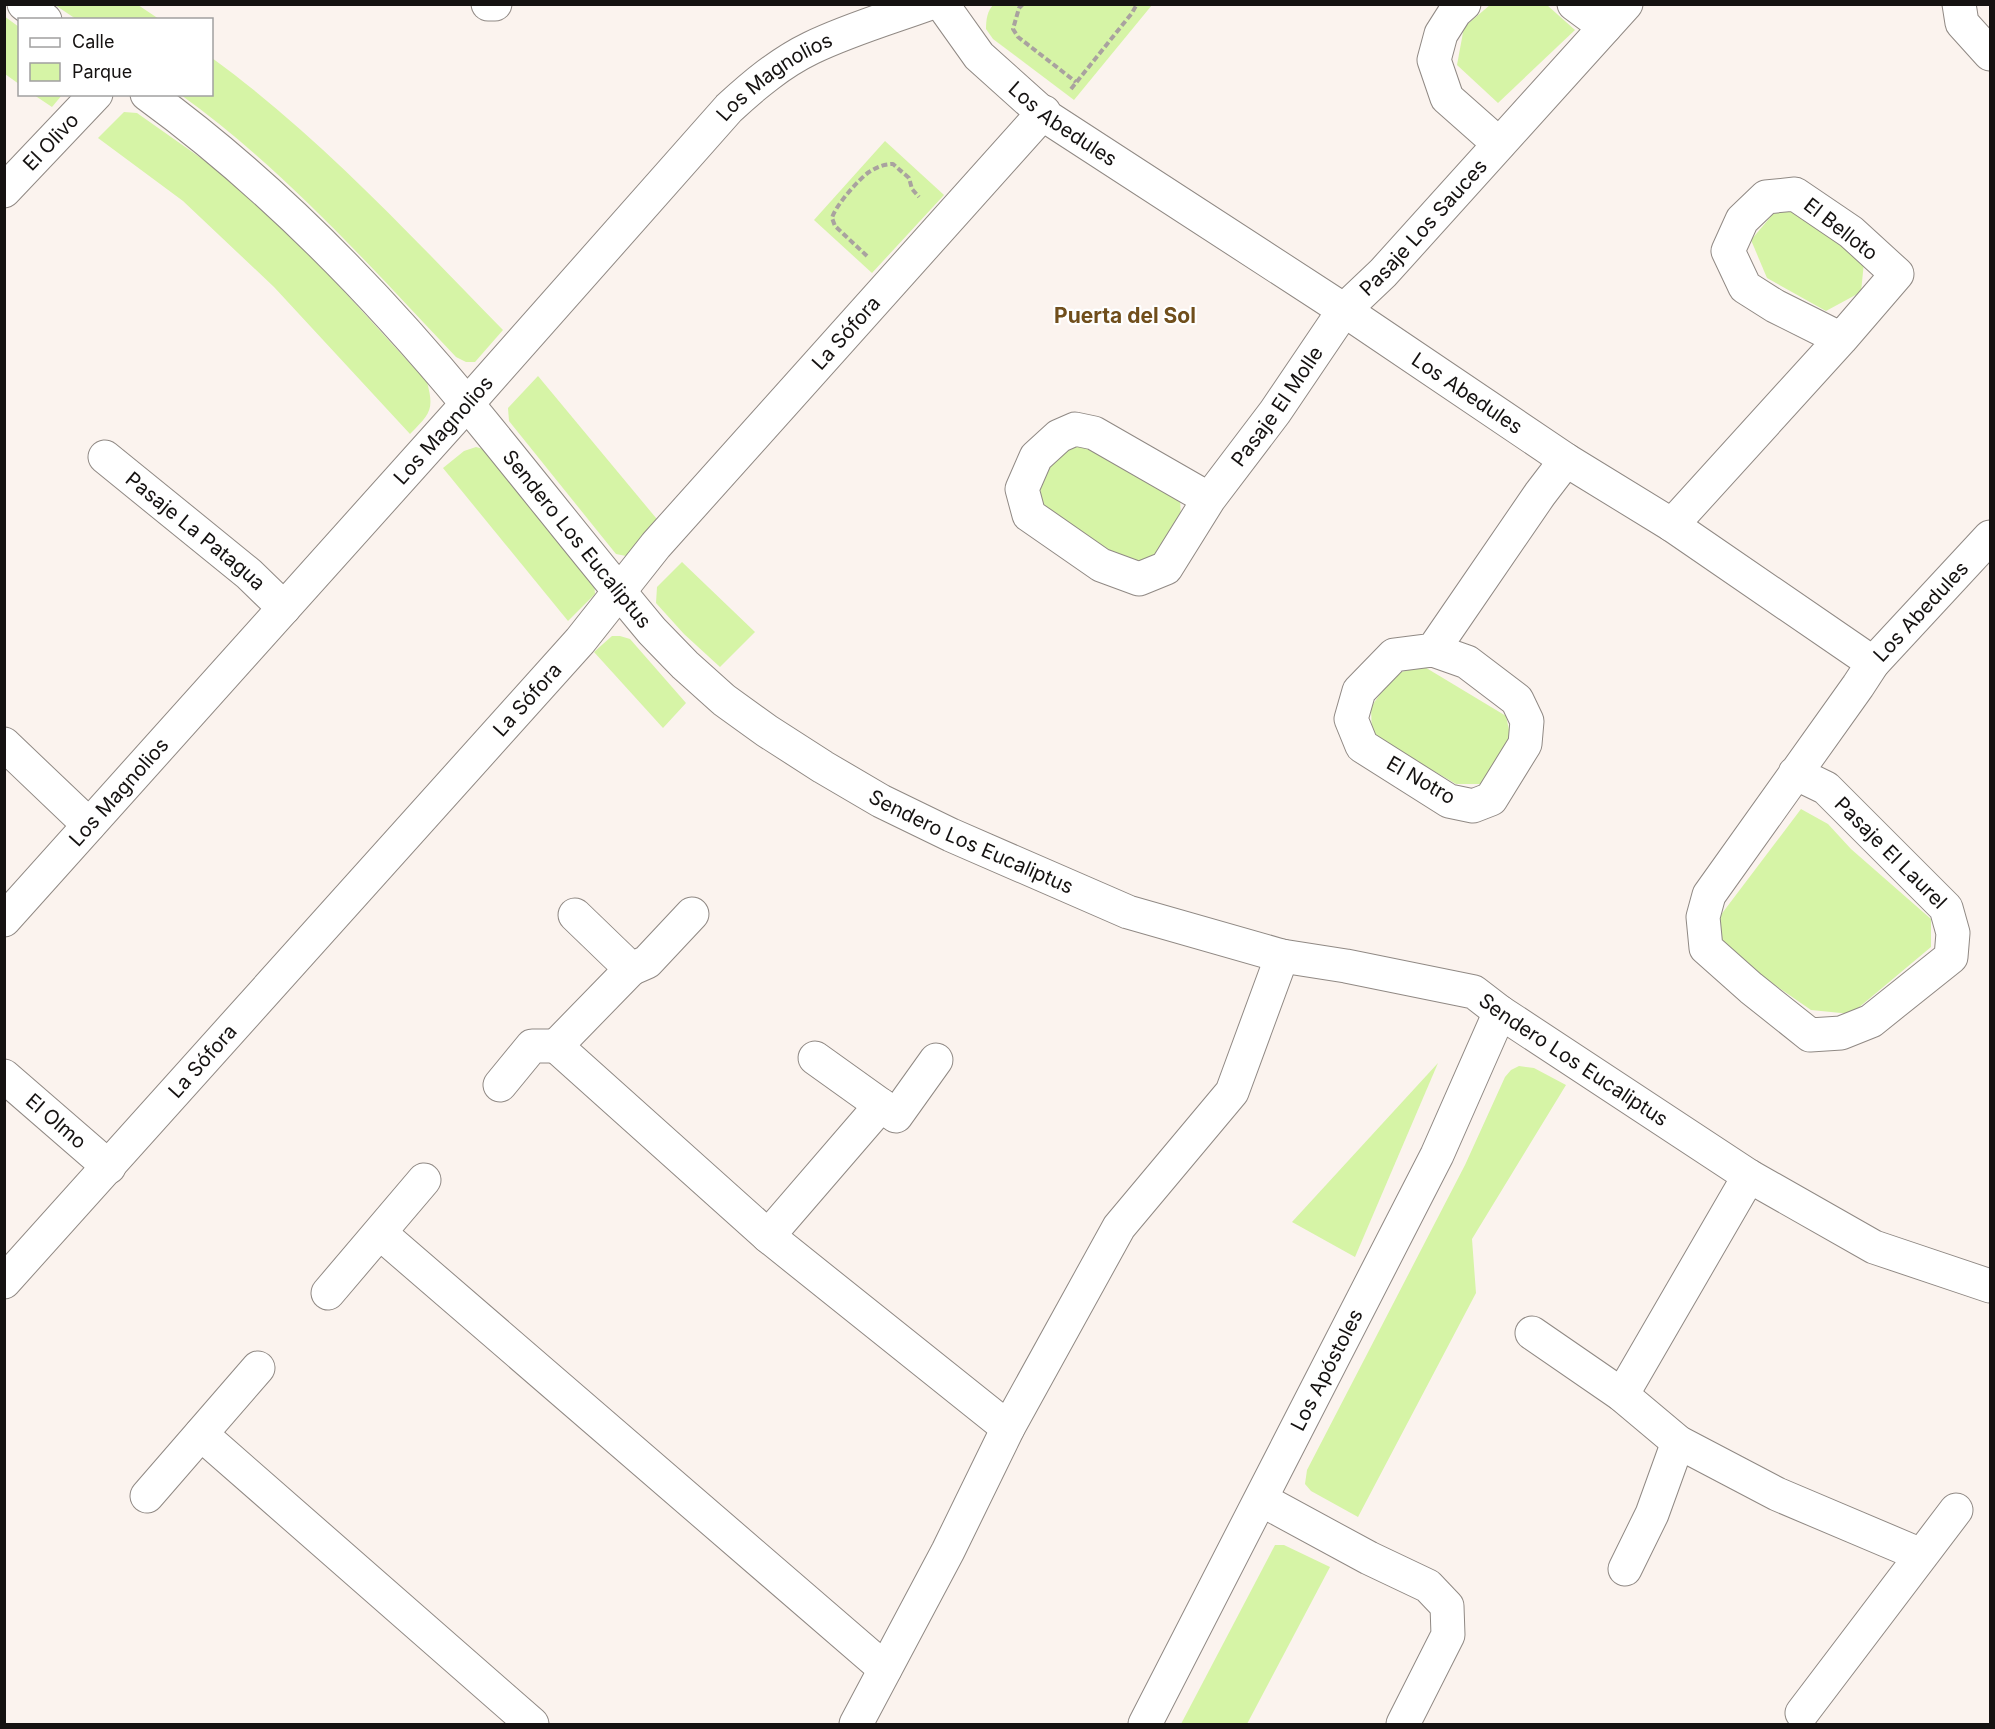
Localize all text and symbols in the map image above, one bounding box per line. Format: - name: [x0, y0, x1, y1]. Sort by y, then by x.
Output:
- legend: [18, 18, 213, 96]
- street label: Los Magnolios: [711, 28, 836, 126]
- text: Calle: [72, 31, 114, 52]
- text: Parque: [72, 61, 132, 82]
- street label: Los Abedules: [1004, 76, 1121, 171]
- street label: El Olivo: [18, 108, 84, 175]
- street label: Pasaje Los Sauces: [1355, 154, 1492, 301]
- street label: El Belloto: [1799, 193, 1883, 265]
- street label: La Sófora: [807, 291, 885, 375]
- district label: Puerta del Sol: [1054, 303, 1196, 328]
- street label: Pasaje El Molle: [1226, 342, 1328, 471]
- street label: Los Abedules: [1407, 347, 1527, 439]
- street label: Los Magnolios: [389, 371, 498, 489]
- street label: Sendero Los Eucaliptus: [498, 445, 656, 633]
- street label: Pasaje La Patagua: [121, 467, 270, 595]
- street label: Los Abedules: [1868, 556, 1973, 667]
- street label: La Sófora: [488, 658, 567, 741]
- street label: Los Magnolios: [64, 733, 174, 851]
- street label: El Notro: [1382, 751, 1460, 809]
- street label: Sendero Los Eucaliptus: [864, 784, 1077, 899]
- street label: Pasaje El Laurel: [1830, 792, 1952, 914]
- street label: Sendero Los Eucaliptus: [1474, 988, 1673, 1131]
- street label: La Sófora: [163, 1019, 242, 1103]
- street label: El Olmo: [21, 1088, 91, 1154]
- street label: Los Apóstoles: [1286, 1305, 1368, 1435]

